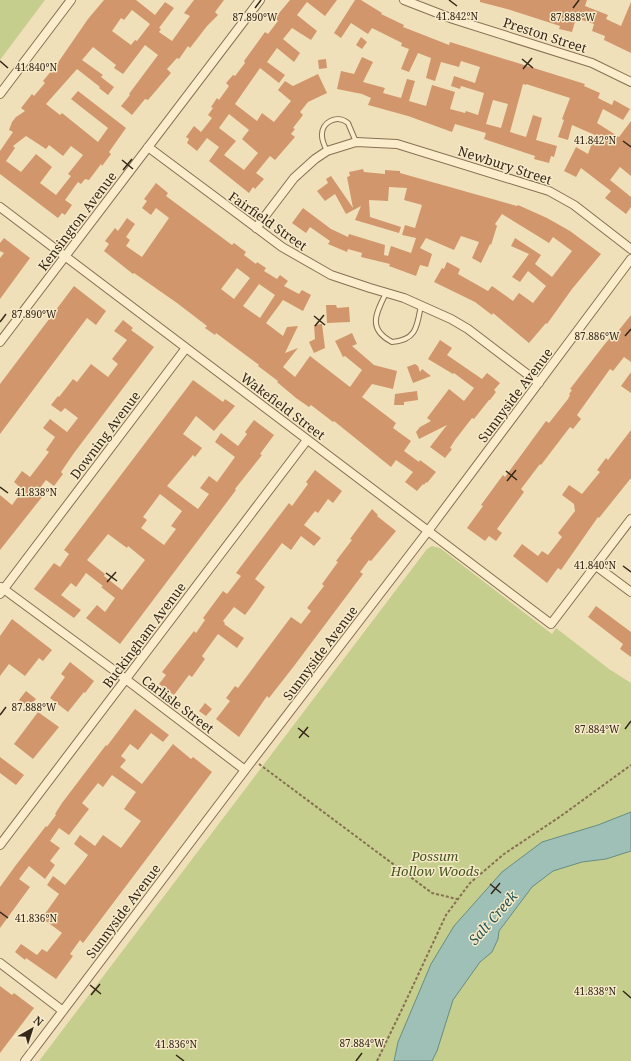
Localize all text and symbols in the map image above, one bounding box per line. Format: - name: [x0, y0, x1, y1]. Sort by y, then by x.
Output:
- text: 41.842°N: [436, 9, 478, 23]
- text: 87.890°W: [233, 10, 278, 24]
- text: 87.888°W: [551, 10, 596, 24]
- street label: Preston Street: [501, 13, 589, 57]
- text: 41.840°N: [15, 60, 57, 74]
- text: 41.842°N: [574, 133, 616, 147]
- street label: Newbury Street: [456, 141, 555, 189]
- street label: Kensington Avenue: [34, 168, 120, 274]
- street label: Fairfield Street: [225, 187, 311, 255]
- text: 87.890°W: [12, 307, 57, 321]
- text: 87.886°W: [575, 329, 620, 343]
- street label: Sunnyside Avenue: [474, 344, 557, 446]
- street label: Wakefield Street: [237, 368, 329, 444]
- street label: Downing Avenue: [66, 387, 144, 483]
- text: 41.838°N: [15, 485, 57, 499]
- text: 41.840°N: [574, 558, 616, 572]
- street label: Buckingham Avenue: [98, 578, 190, 692]
- street label: Sunnyside Avenue: [279, 602, 362, 704]
- street label: Carlisle Street: [138, 671, 218, 737]
- text: 87.888°W: [12, 700, 57, 714]
- text: 87.884°W: [575, 722, 620, 736]
- park label: Possum Hollow Woods: [390, 847, 479, 880]
- street label: Sunnyside Avenue: [82, 860, 165, 962]
- water label: Salt Creek: [464, 886, 522, 949]
- text: 41.836°N: [15, 911, 57, 925]
- text: 41.838°N: [574, 984, 616, 998]
- north arrow: [12, 1009, 52, 1049]
- text: N: [31, 1012, 47, 1030]
- text: 87.884°W: [340, 1036, 385, 1050]
- text: 41.836°N: [155, 1037, 197, 1051]

